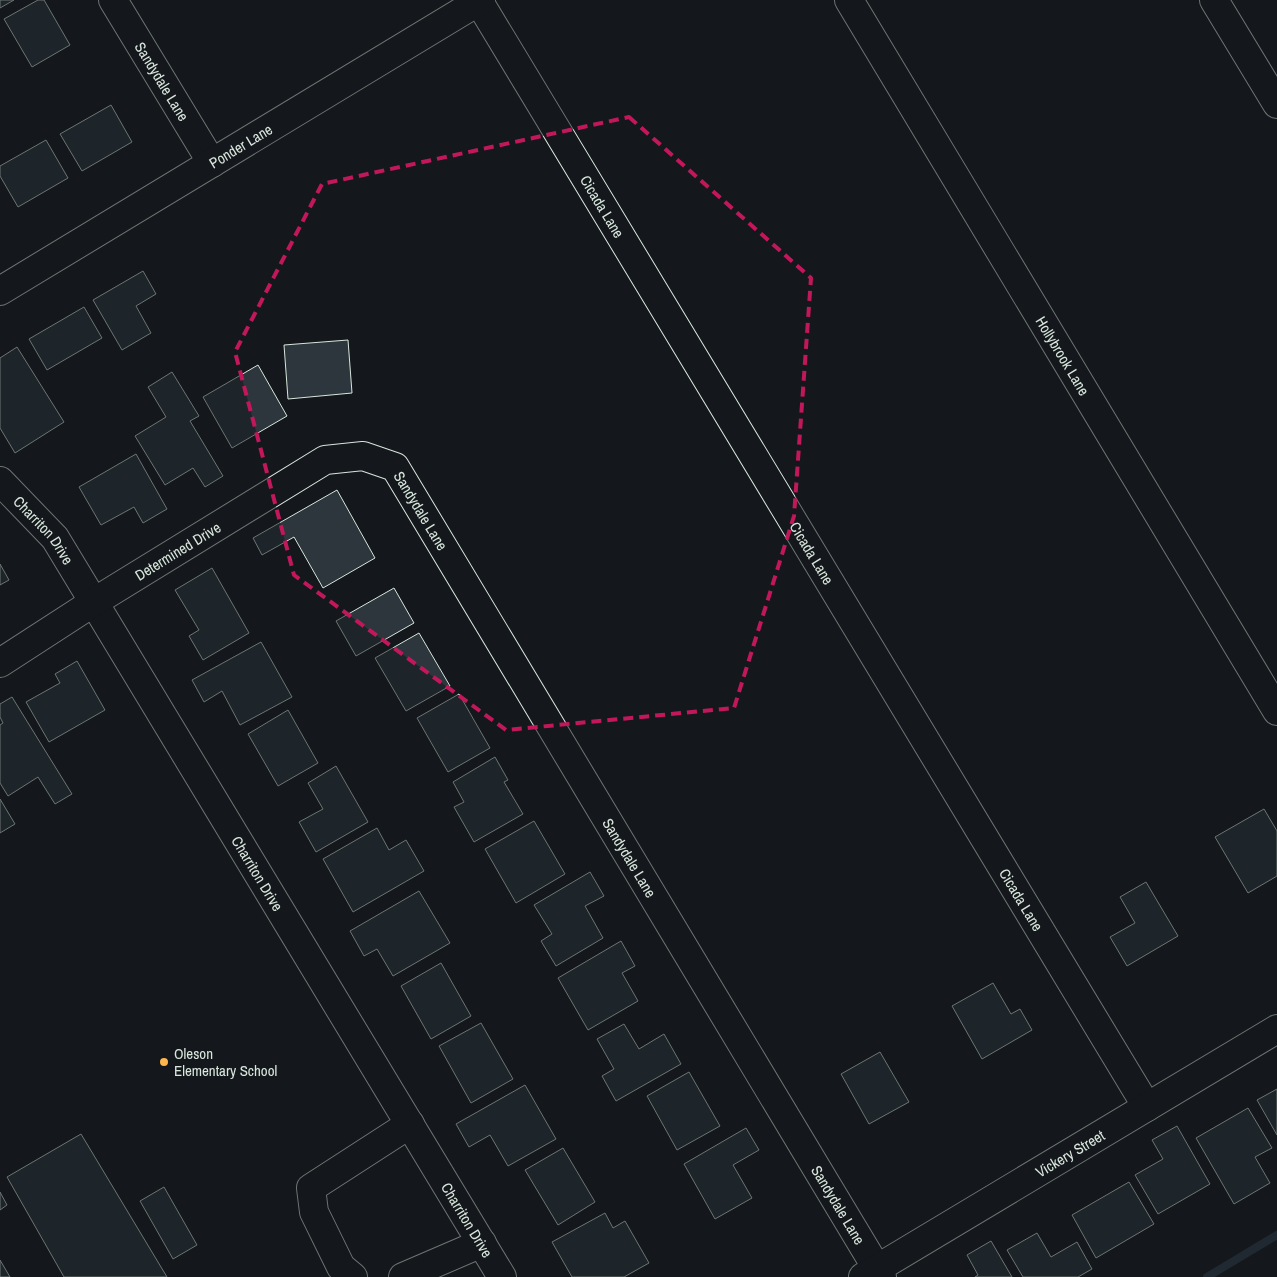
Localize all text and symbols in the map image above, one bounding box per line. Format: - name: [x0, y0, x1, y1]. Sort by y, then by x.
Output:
- street label: Sandydale Lane: [130, 38, 194, 125]
- street label: Ponder Lane: [205, 118, 276, 173]
- street label: Cicada Lane: [576, 171, 630, 242]
- street label: Hollybrook Lane: [1031, 312, 1095, 399]
- street label: Sandydale Lane: [389, 467, 453, 554]
- street label: Charriton Drive: [9, 491, 79, 568]
- street label: Determined Drive: [131, 516, 224, 585]
- street label: Cicada Lane: [785, 518, 839, 588]
- street label: Sandydale Lane: [598, 814, 662, 901]
- street label: Charriton Drive: [227, 832, 289, 915]
- street label: Cicada Lane: [995, 864, 1049, 935]
- place label: Oleson Elementary School: [174, 1043, 277, 1081]
- marker: Oleson Elementary School: [158, 1056, 170, 1068]
- street label: Vickery Street: [1031, 1124, 1109, 1182]
- street label: Sandydale Lane: [807, 1161, 871, 1248]
- street label: Charriton Drive: [437, 1178, 498, 1261]

